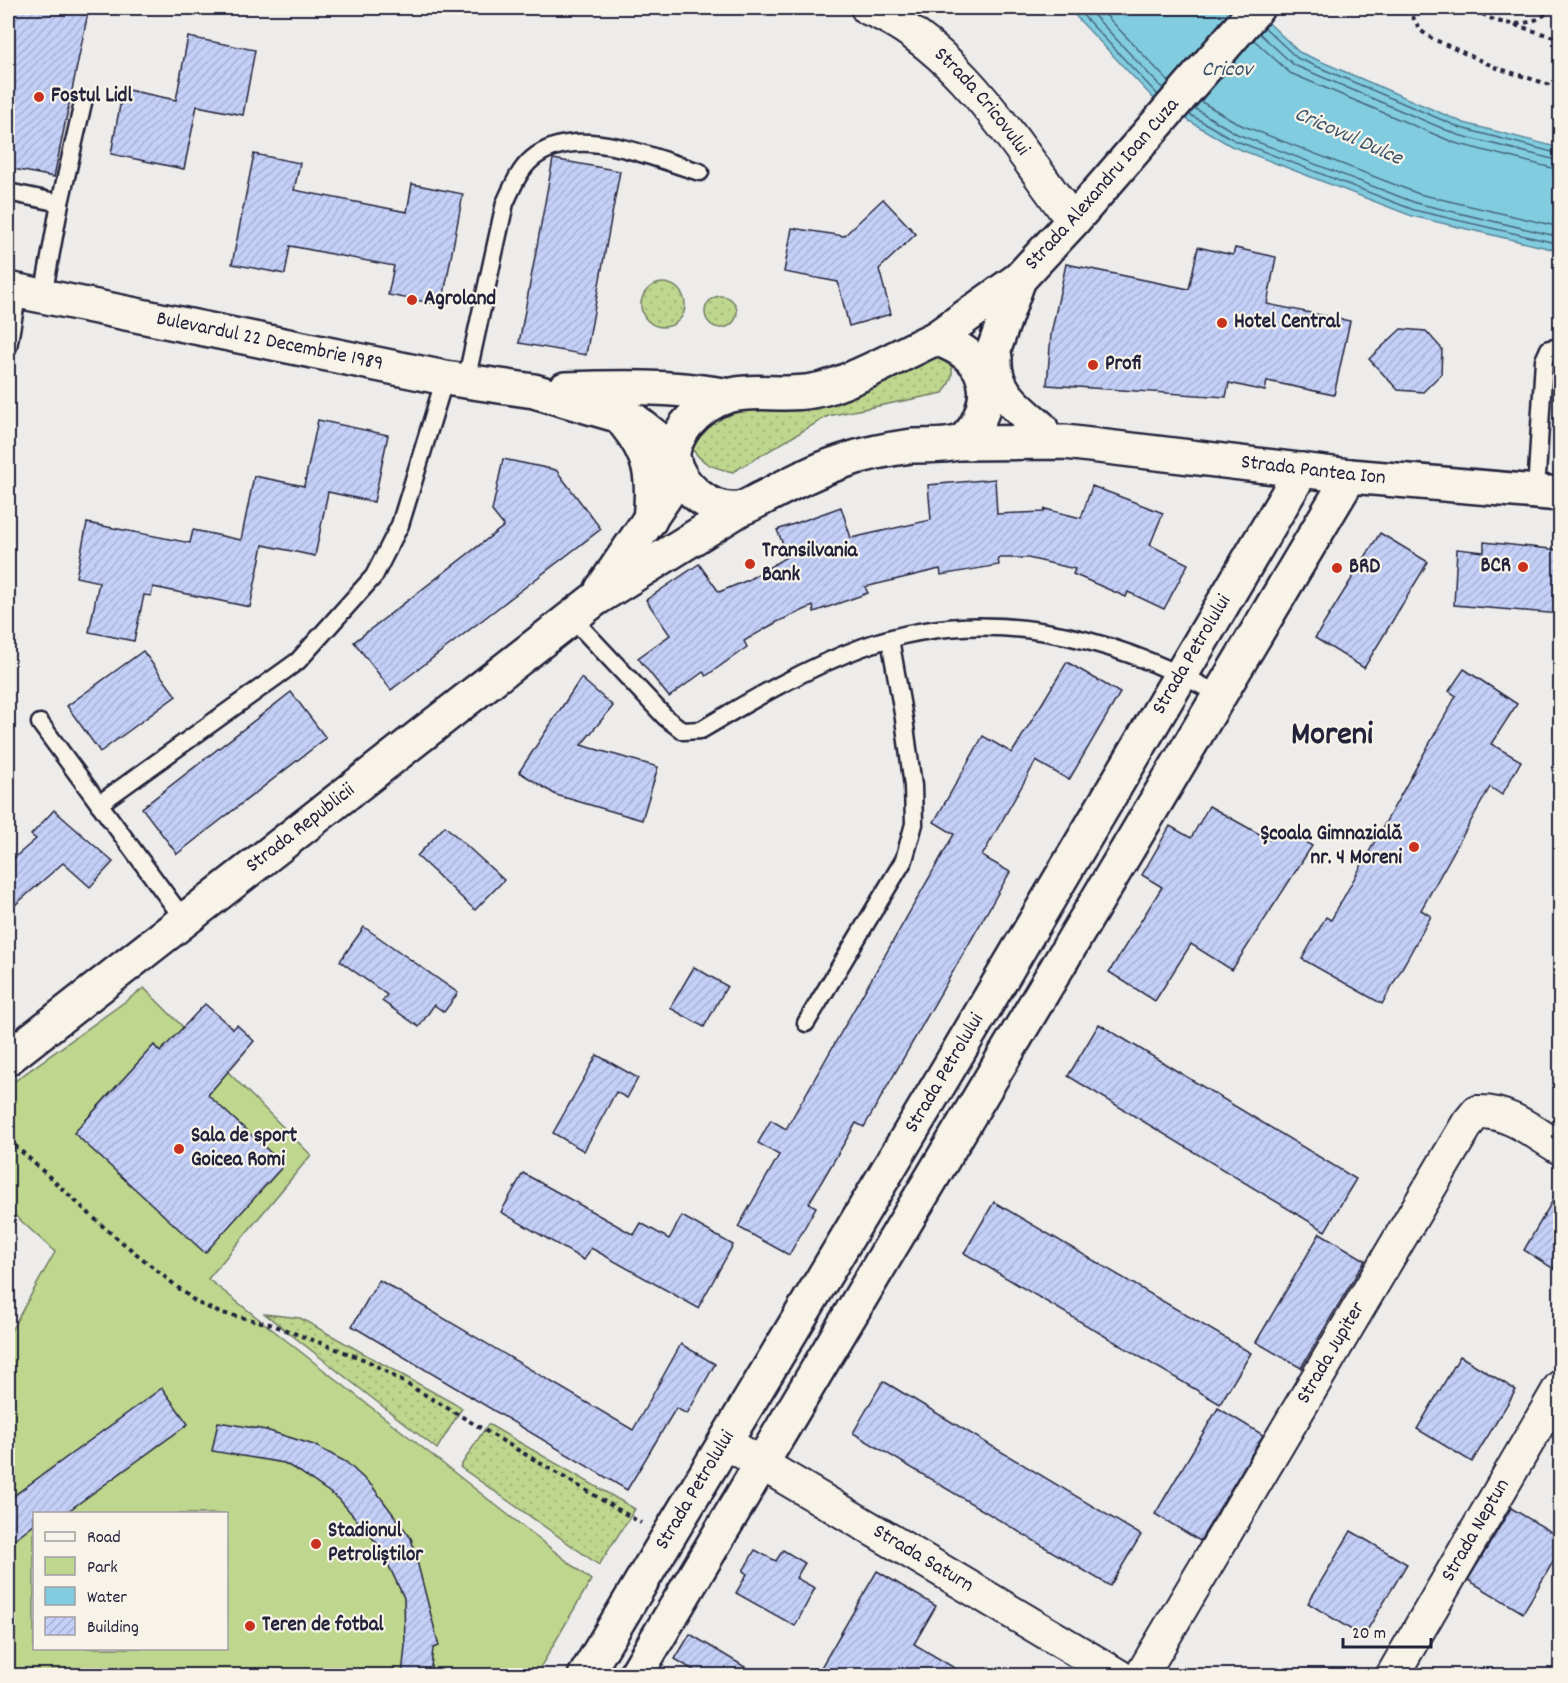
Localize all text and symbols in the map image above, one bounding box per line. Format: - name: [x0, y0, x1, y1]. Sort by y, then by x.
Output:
- street label: Strada Cricovului: [926, 41, 1036, 163]
- water label: Cricov: [1202, 55, 1255, 86]
- place label: Fostul Lidl: [51, 82, 133, 112]
- marker: Fostul Lidl: [32, 90, 46, 104]
- street label: Strada Alexandru Ioan Cuza: [1019, 91, 1188, 278]
- water label: Cricovul Dulce: [1289, 99, 1408, 175]
- place label: Agroland: [424, 285, 496, 315]
- marker: Agroland: [405, 293, 419, 307]
- street label: Bulevardul 22 Decembrie 1989: [153, 305, 386, 380]
- place label: Hotel Central: [1234, 308, 1342, 338]
- marker: Hotel Central: [1215, 316, 1229, 330]
- place label: Profi: [1105, 350, 1142, 380]
- marker: Profi: [1086, 358, 1100, 372]
- street label: Strada Pantea Ion: [1239, 448, 1387, 494]
- place label: Transilvania Bank: [762, 537, 859, 591]
- place label: BCR: [1480, 552, 1511, 582]
- place label: BRD: [1349, 553, 1380, 583]
- marker: Transilvania Bank: [743, 557, 757, 571]
- marker: BCR: [1516, 560, 1530, 574]
- marker: BRD: [1330, 561, 1344, 575]
- street label: Strada Petrolului: [1145, 589, 1240, 721]
- district label: Moreni: [1291, 713, 1373, 760]
- street label: Strada Republicii: [240, 777, 362, 881]
- place label: Școala Gimnazială nr. 4 Moreni: [1261, 820, 1403, 874]
- marker: Școala Gimnazială nr. 4 Moreni: [1407, 840, 1421, 854]
- street label: Strada Petrolului: [898, 1008, 993, 1139]
- place label: Sala de sport Goicea Romi: [191, 1122, 297, 1176]
- marker: Sala de sport Goicea Romi: [172, 1142, 186, 1156]
- street label: Strada Jupiter: [1290, 1296, 1374, 1410]
- street label: Strada Petrolului: [648, 1425, 743, 1556]
- street label: Strada Neptun: [1435, 1473, 1518, 1588]
- legend: [33, 1512, 228, 1650]
- place label: Stadionul Petroliștilor: [328, 1517, 424, 1571]
- street label: Strada Saturn: [867, 1518, 979, 1601]
- text: Road: [87, 1526, 121, 1551]
- marker: Stadionul Petroliștilor: [309, 1537, 323, 1551]
- text: Park: [87, 1556, 118, 1581]
- text: Water: [87, 1586, 127, 1611]
- place label: Teren de fotbal: [262, 1611, 385, 1641]
- scale bar: [1343, 1611, 1432, 1649]
- text: Building: [87, 1616, 139, 1641]
- marker: Teren de fotbal: [243, 1619, 257, 1633]
- text: 20 m: [1352, 1622, 1386, 1647]

